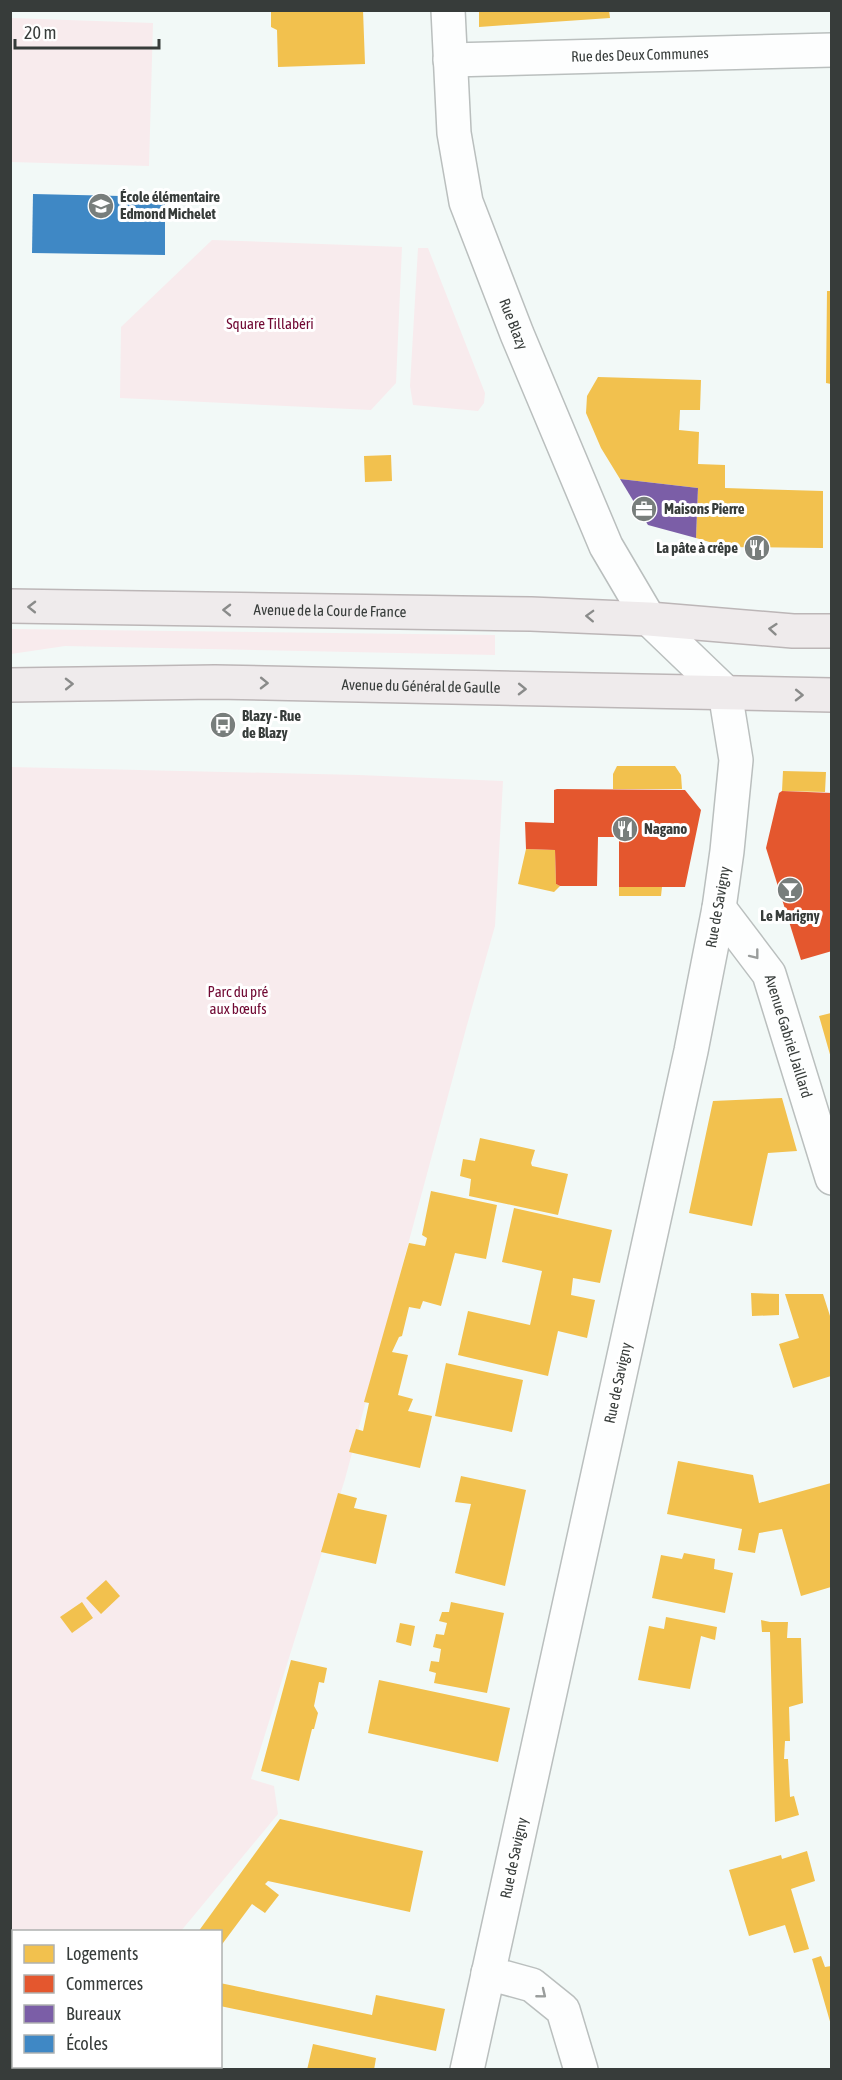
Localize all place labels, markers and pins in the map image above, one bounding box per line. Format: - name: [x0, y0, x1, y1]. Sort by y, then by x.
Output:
- place label: École élémentaire Edmond Michelet: [120, 188, 220, 222]
- school or university icon: École élémentaire Edmond Michelet: [86, 191, 116, 221]
- office icon: Maisons Pierre: [629, 494, 659, 524]
- place label: Maisons Pierre: [664, 500, 745, 517]
- restaurant icon: La pâte à crêpe: [742, 533, 772, 563]
- place label: La pâte à crêpe: [656, 539, 738, 556]
- place label: Blazy - Rue de Blazy: [242, 707, 301, 741]
- bus stop icon: Blazy - Rue de Blazy: [208, 710, 238, 740]
- restaurant icon: Nagano: [610, 814, 640, 844]
- place label: Nagano: [644, 820, 687, 837]
- bar icon: Le Marigny: [775, 875, 805, 905]
- place label: Le Marigny: [760, 907, 821, 924]

